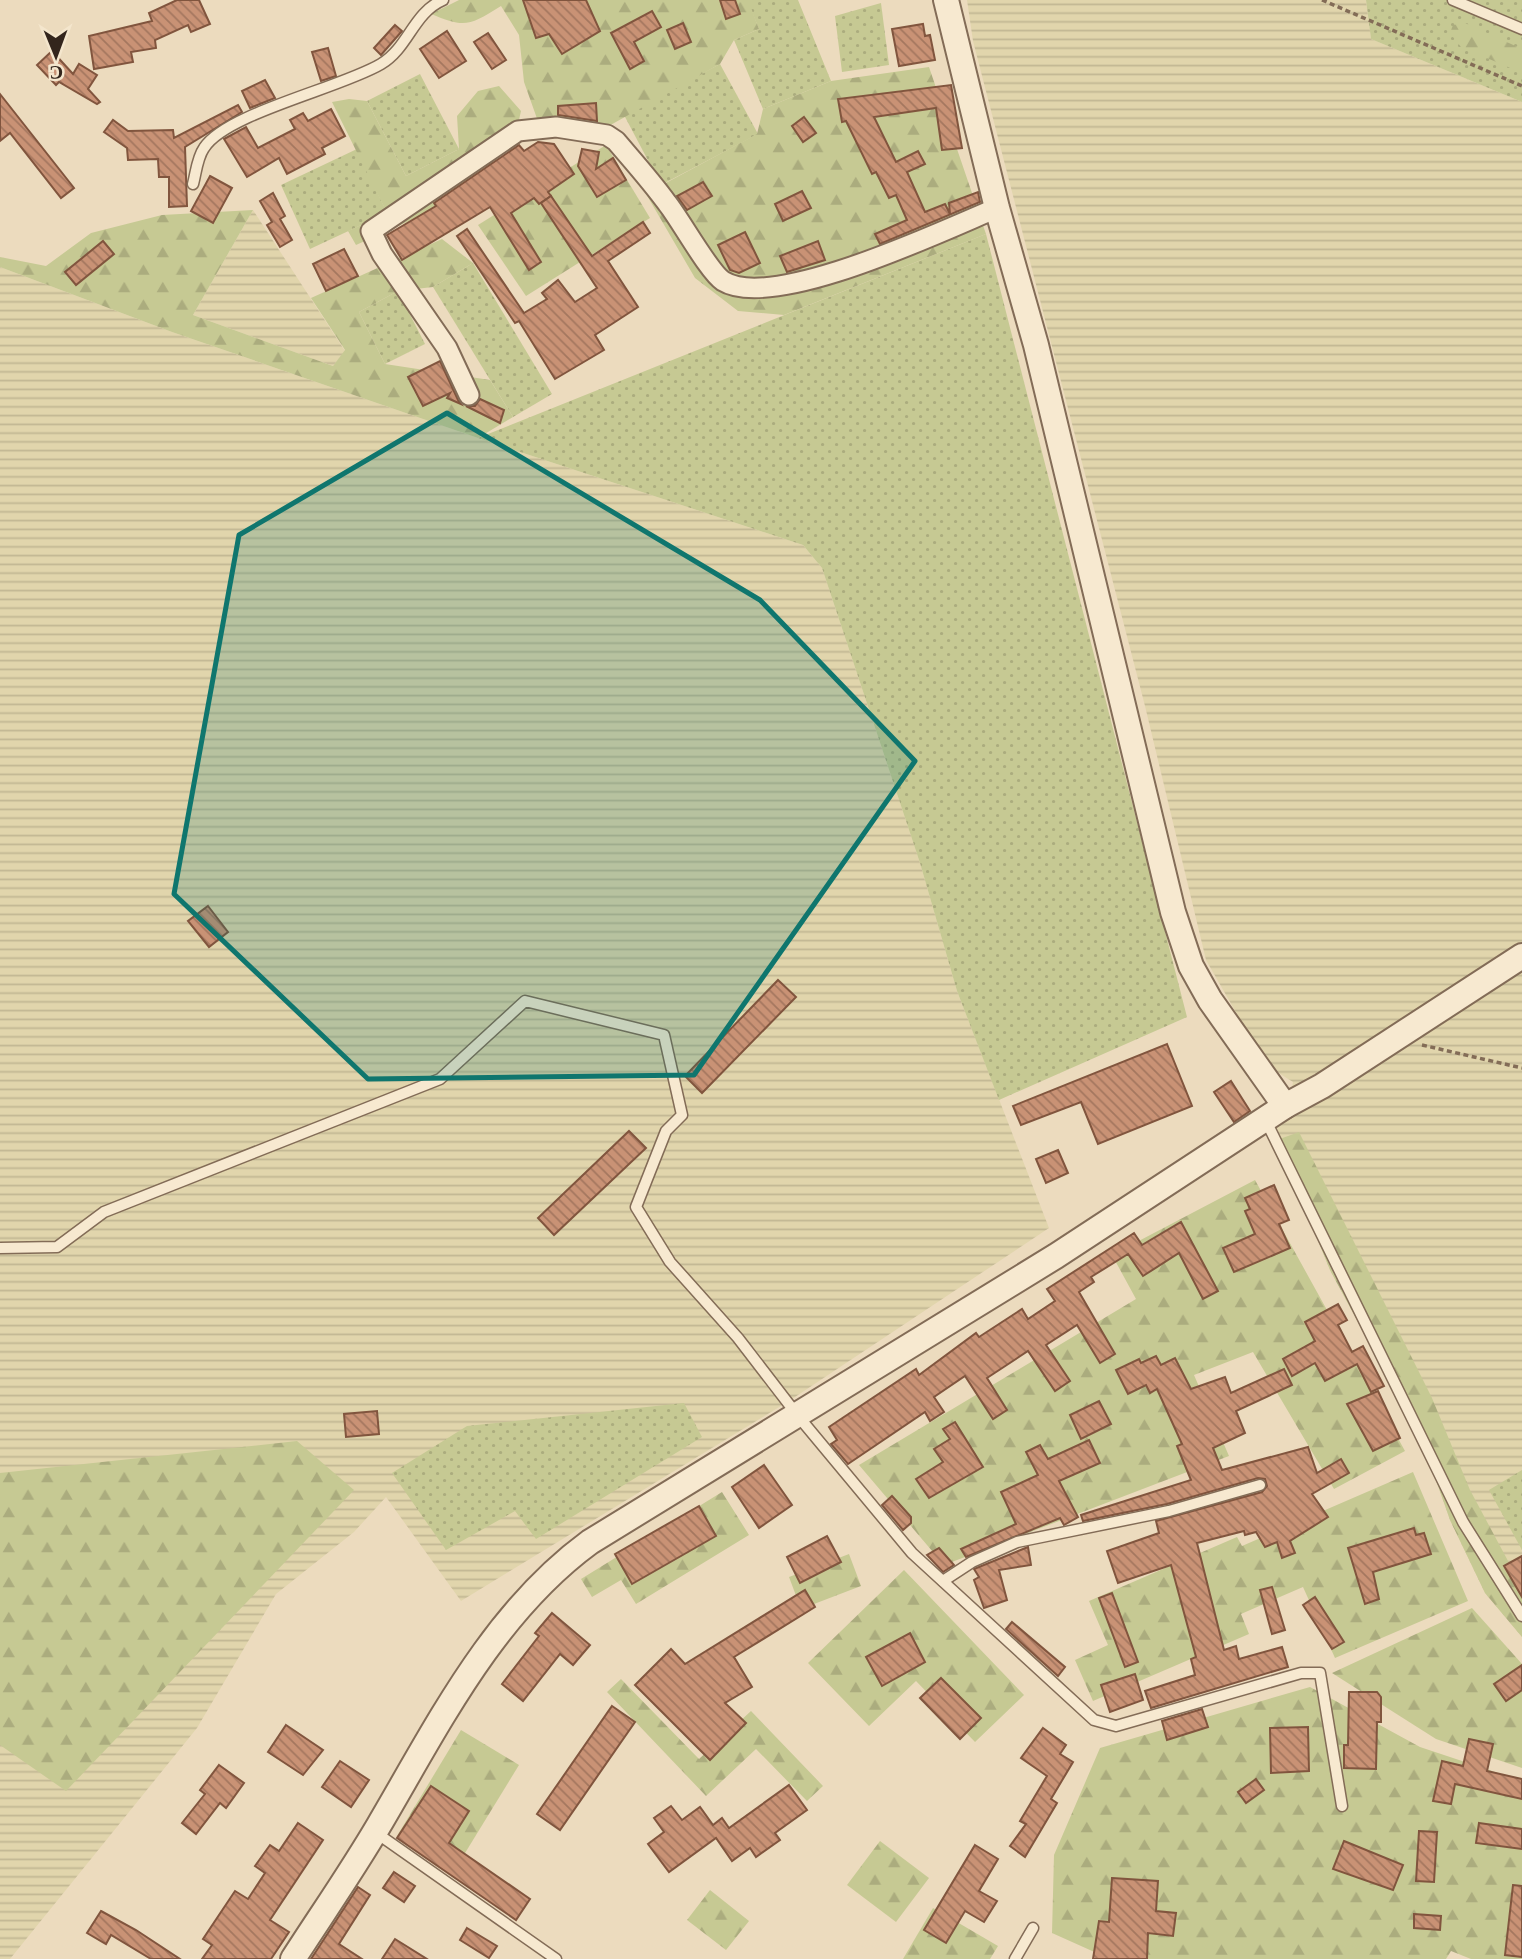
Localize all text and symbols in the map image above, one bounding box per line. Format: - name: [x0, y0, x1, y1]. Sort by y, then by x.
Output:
- north arrow: [21, 21, 91, 91]
- text: С: [49, 62, 63, 83]

